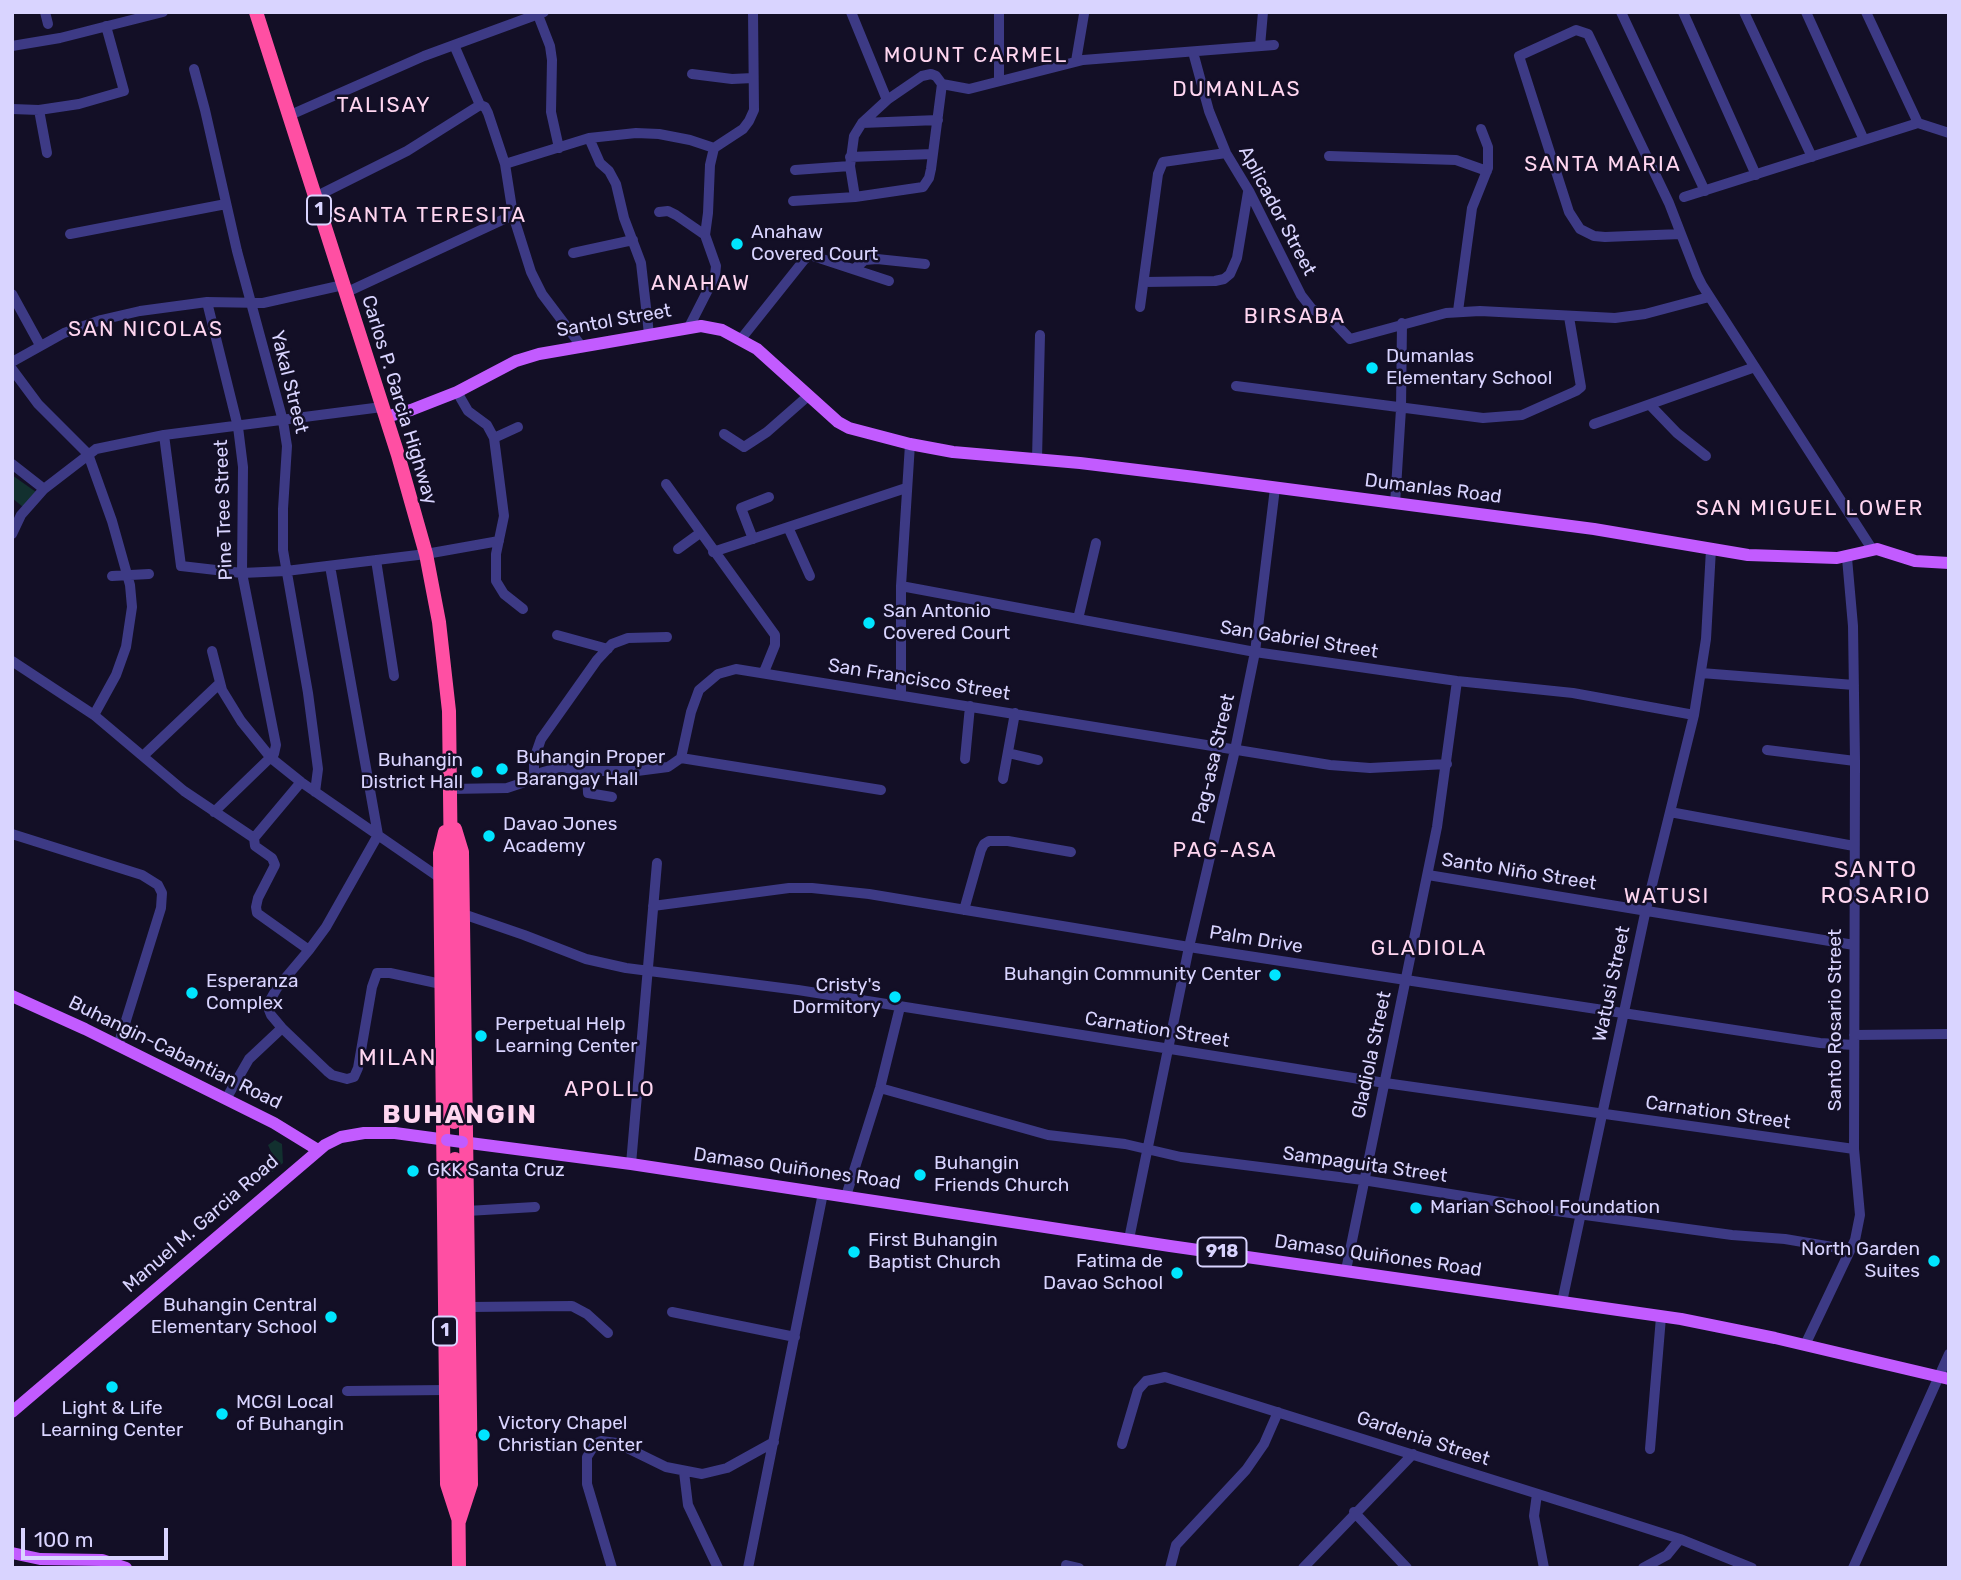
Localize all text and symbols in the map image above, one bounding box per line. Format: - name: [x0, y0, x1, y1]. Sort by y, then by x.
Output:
- district label: MOUNT CARMEL: [885, 43, 1067, 69]
- district label: DUMANLAS: [1173, 77, 1301, 103]
- district label: TALISAY: [337, 93, 431, 119]
- street label: Aplicador Street: [1233, 142, 1321, 280]
- district label: SANTA MARIA: [1526, 152, 1680, 178]
- road number: 1: [307, 196, 331, 224]
- district label: SANTA TERESITA: [335, 203, 525, 229]
- place label: Anahaw Covered Court: [751, 222, 878, 266]
- marker: Anahaw Covered Court: [729, 236, 745, 252]
- district label: ANAHAW: [652, 271, 750, 297]
- street label: Carlos P. Garcia Highway: [356, 293, 442, 507]
- street label: Santol Street: [555, 300, 673, 342]
- district label: BIRSABA: [1245, 304, 1345, 330]
- district label: SAN NICOLAS: [69, 317, 223, 343]
- street label: Yakal Street: [265, 328, 313, 436]
- place label: Dumanlas Elementary School: [1386, 346, 1552, 390]
- marker: Dumanlas Elementary School: [1364, 360, 1380, 376]
- street label: Pine Tree Street: [210, 439, 238, 581]
- street label: Dumanlas Road: [1363, 469, 1503, 509]
- district label: SAN MIGUEL LOWER: [1698, 496, 1922, 522]
- place label: San Antonio Covered Court: [883, 601, 1010, 645]
- marker: San Antonio Covered Court: [861, 615, 877, 631]
- street label: San Gabriel Street: [1218, 616, 1380, 664]
- street label: San Francisco Street: [826, 654, 1012, 706]
- street label: Pag-asa Street: [1188, 692, 1240, 826]
- place label: Buhangin Proper Barangay Hall: [516, 747, 665, 791]
- place label: Buhangin District Hall: [361, 750, 463, 794]
- marker: Buhangin Proper Barangay Hall: [494, 761, 510, 777]
- marker: Buhangin District Hall: [469, 764, 485, 780]
- place label: Davao Jones Academy: [503, 814, 617, 858]
- marker: Davao Jones Academy: [481, 828, 497, 844]
- district label: PAG-ASA: [1173, 838, 1277, 864]
- street label: Santo Niño Street: [1440, 849, 1598, 895]
- district label: SANTO ROSARIO: [1821, 856, 1931, 910]
- district label: WATUSI: [1625, 884, 1709, 910]
- street label: Palm Drive: [1208, 921, 1304, 959]
- street label: Watusi Street: [1589, 924, 1635, 1044]
- street label: Santo Rosario Street: [1825, 929, 1847, 1111]
- district label: GLADIOLA: [1372, 936, 1486, 962]
- place label: Buhangin Community Center: [1004, 964, 1261, 986]
- marker: Buhangin Community Center: [1267, 967, 1283, 983]
- place label: Esperanza Complex: [206, 971, 298, 1015]
- place label: Cristy's Dormitory: [792, 975, 881, 1019]
- marker: Esperanza Complex: [184, 985, 200, 1001]
- marker: Cristy's Dormitory: [887, 989, 903, 1005]
- street label: Gladiola Street: [1347, 989, 1397, 1121]
- street label: Buhangin-Cabantian Road: [65, 991, 285, 1115]
- street label: Carnation Street: [1083, 1007, 1231, 1053]
- place label: Perpetual Help Learning Center: [495, 1014, 637, 1058]
- marker: Perpetual Help Learning Center: [473, 1028, 489, 1044]
- district label: MILAN: [359, 1044, 437, 1072]
- district label: APOLLO: [565, 1077, 655, 1103]
- street label: Carnation Street: [1644, 1092, 1792, 1134]
- district label: BUHANGIN: [383, 1099, 537, 1131]
- street label: Sampaguita Street: [1281, 1142, 1449, 1188]
- street label: Damaso Quiñones Road: [692, 1143, 902, 1195]
- street label: Manuel M. Garcia Road: [119, 1150, 283, 1298]
- place label: Buhangin Friends Church: [934, 1153, 1069, 1197]
- place label: GKK Santa Cruz: [427, 1160, 565, 1182]
- marker: GKK Santa Cruz: [405, 1163, 421, 1179]
- marker: Buhangin Friends Church: [912, 1167, 928, 1183]
- place label: Marian School Foundation: [1430, 1197, 1660, 1219]
- marker: Marian School Foundation: [1408, 1200, 1424, 1216]
- place label: First Buhangin Baptist Church: [868, 1230, 1001, 1274]
- street label: Damaso Quiñones Road: [1273, 1230, 1483, 1282]
- road number: 918: [1198, 1238, 1246, 1266]
- place label: North Garden Suites: [1801, 1239, 1920, 1283]
- marker: First Buhangin Baptist Church: [846, 1244, 862, 1260]
- place label: Fatima de Davao School: [1043, 1251, 1163, 1295]
- marker: North Garden Suites: [1926, 1253, 1942, 1269]
- marker: Fatima de Davao School: [1169, 1265, 1185, 1281]
- place label: Buhangin Central Elementary School: [151, 1295, 317, 1339]
- marker: Buhangin Central Elementary School: [323, 1309, 339, 1325]
- road number: 1: [433, 1316, 457, 1346]
- marker: Light & Life Learning Center: [104, 1379, 120, 1395]
- place label: MCGI Local of Buhangin: [236, 1392, 344, 1436]
- place label: Light & Life Learning Center: [41, 1398, 183, 1442]
- marker: MCGI Local of Buhangin: [214, 1406, 230, 1422]
- street label: Gardenia Street: [1354, 1407, 1492, 1471]
- place label: Victory Chapel Christian Center: [498, 1413, 642, 1457]
- marker: Victory Chapel Christian Center: [476, 1427, 492, 1443]
- scale bar: [24, 1514, 172, 1558]
- text: 100 m: [34, 1527, 93, 1552]

